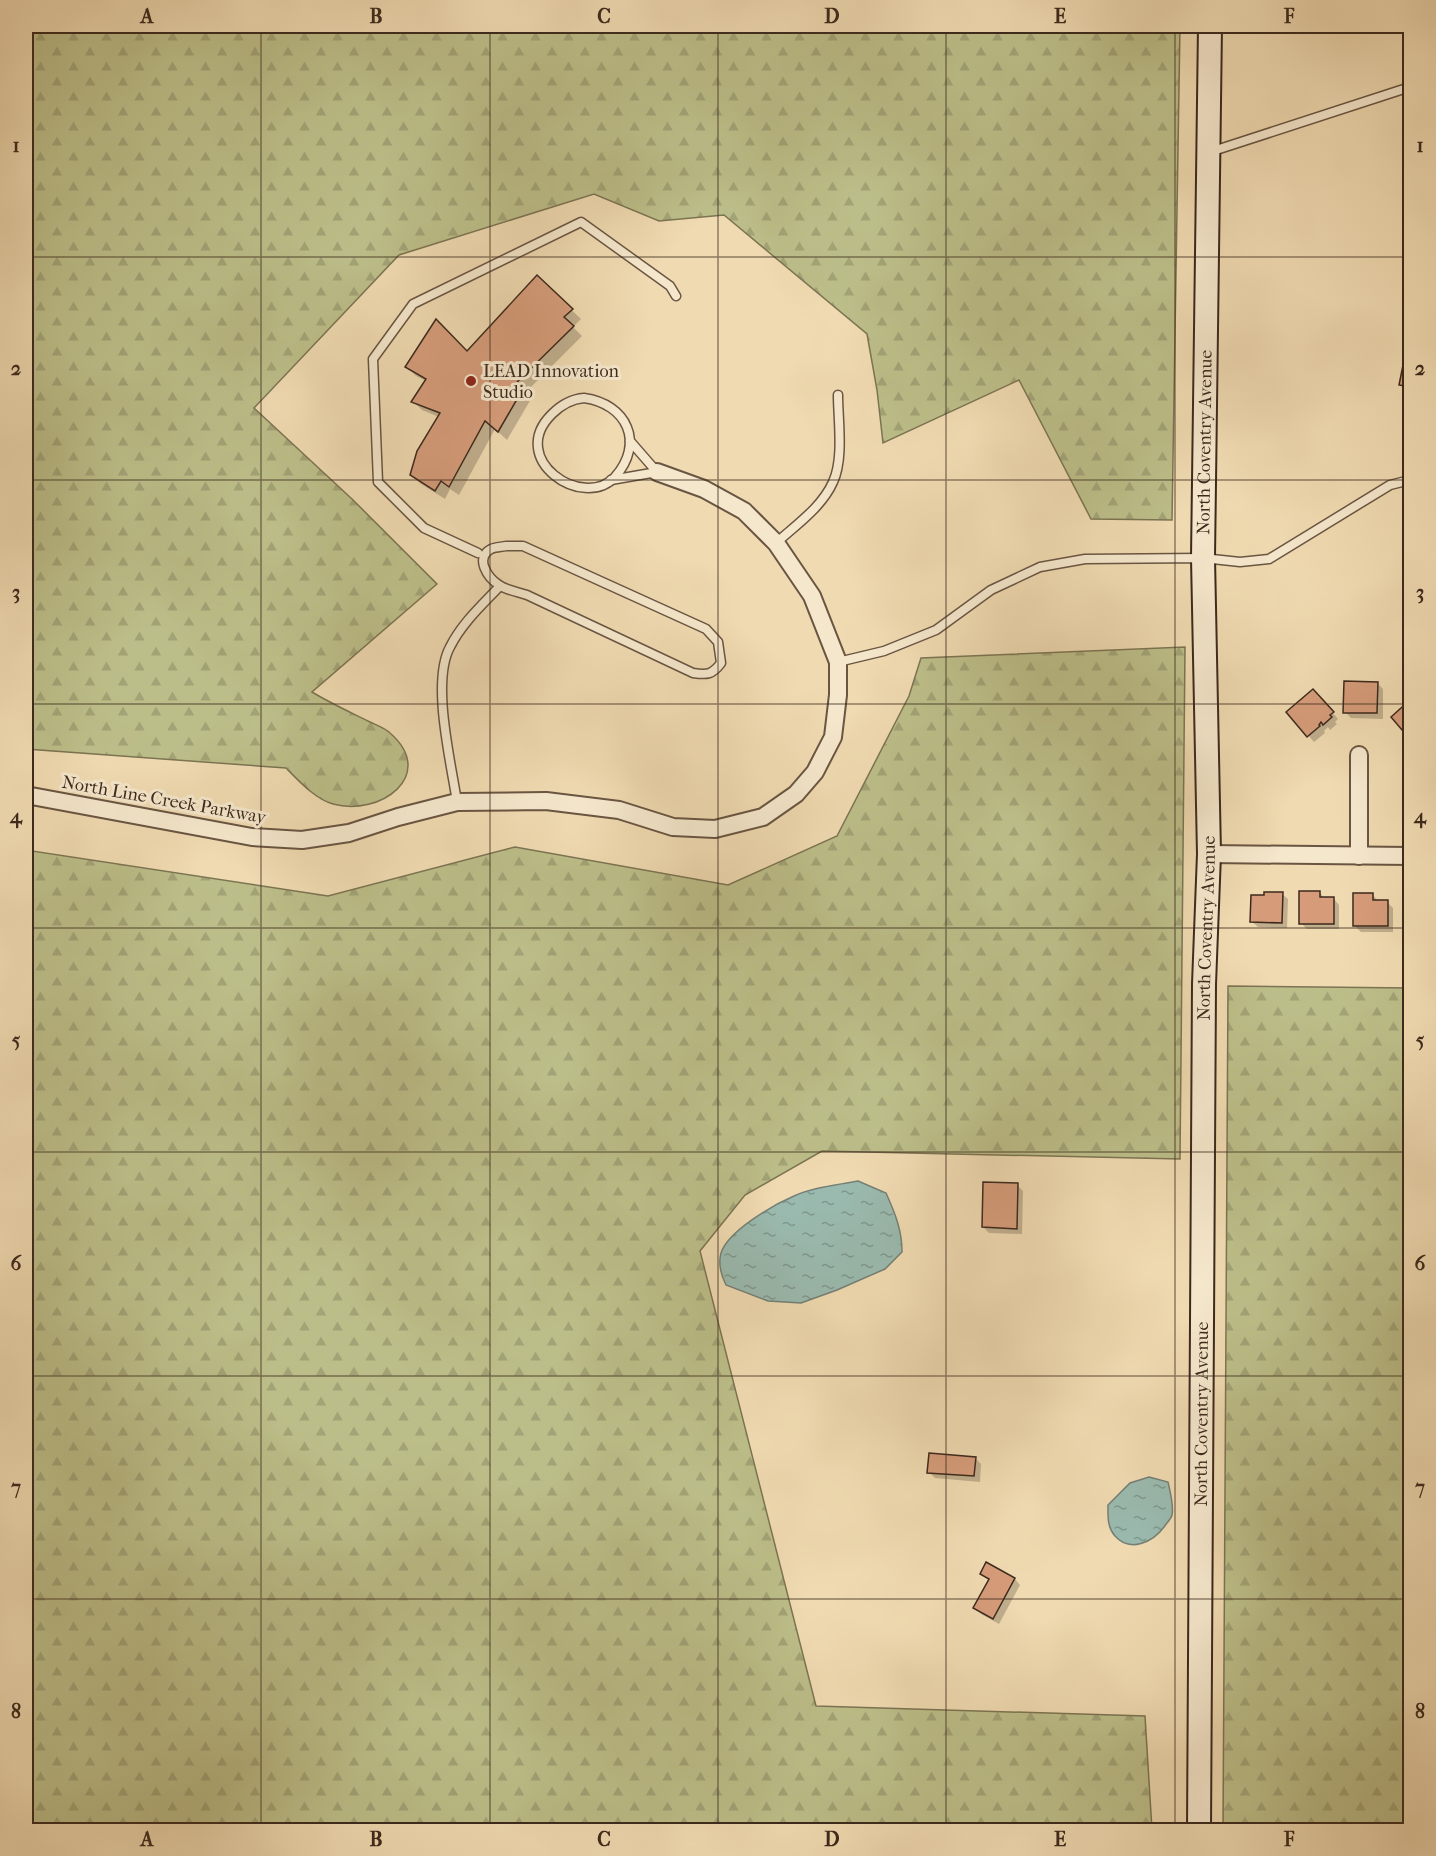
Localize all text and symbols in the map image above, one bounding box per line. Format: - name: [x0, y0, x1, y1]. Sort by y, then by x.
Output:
- text: A: [139, 5, 155, 28]
- text: B: [369, 5, 383, 28]
- text: C: [597, 5, 611, 28]
- text: D: [824, 5, 840, 28]
- text: E: [1054, 5, 1066, 28]
- text: F: [1283, 5, 1295, 28]
- text: 1: [12, 134, 20, 157]
- text: 1: [1416, 134, 1424, 157]
- street label: North Coventry Avenue: [1193, 349, 1216, 535]
- text: 2: [11, 357, 21, 380]
- text: 2: [1415, 357, 1425, 380]
- place label: LEAD Innovation Studio: [483, 361, 619, 403]
- marker: LEAD Innovation Studio: [464, 374, 478, 388]
- text: 3: [12, 581, 20, 604]
- text: 3: [1416, 581, 1424, 604]
- street label: North Line Creek Parkway: [60, 772, 269, 829]
- text: 4: [9, 805, 23, 829]
- text: 4: [1413, 805, 1427, 829]
- street label: North Coventry Avenue: [1193, 835, 1220, 1021]
- text: 5: [12, 1029, 21, 1052]
- text: 5: [1416, 1029, 1425, 1052]
- text: 6: [11, 1252, 23, 1275]
- text: 6: [1415, 1252, 1427, 1275]
- street label: North Coventry Avenue: [1190, 1321, 1213, 1507]
- text: 7: [10, 1476, 21, 1499]
- text: 7: [1414, 1476, 1425, 1499]
- text: 8: [11, 1700, 21, 1723]
- text: 8: [1415, 1700, 1425, 1723]
- text: A: [139, 1828, 155, 1851]
- text: B: [369, 1828, 383, 1851]
- text: C: [597, 1828, 611, 1851]
- text: D: [824, 1828, 840, 1851]
- text: E: [1054, 1828, 1066, 1851]
- text: F: [1283, 1828, 1295, 1851]

